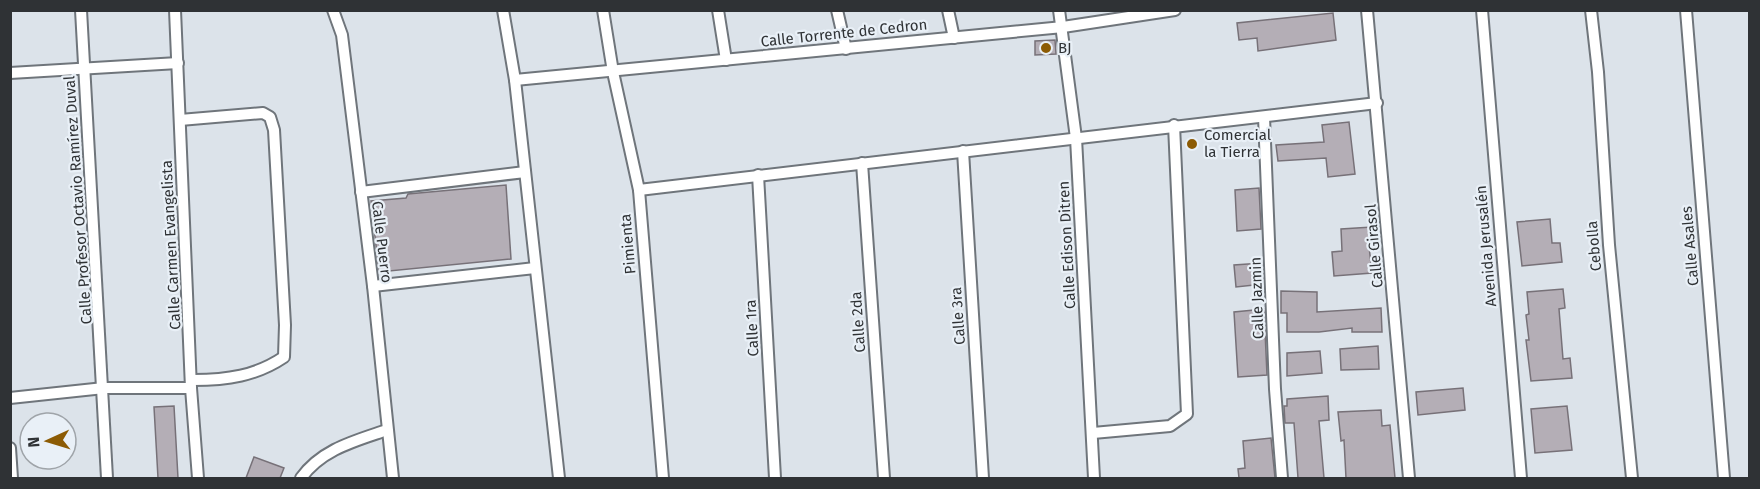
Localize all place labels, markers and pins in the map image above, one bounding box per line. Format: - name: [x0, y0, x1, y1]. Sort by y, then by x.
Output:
- place label: BJ: [1058, 39, 1071, 57]
- marker: BJ: [1039, 41, 1053, 55]
- place label: Comercial la Tierra: [1204, 126, 1272, 161]
- marker: Comercial la Tierra: [1185, 137, 1199, 151]

